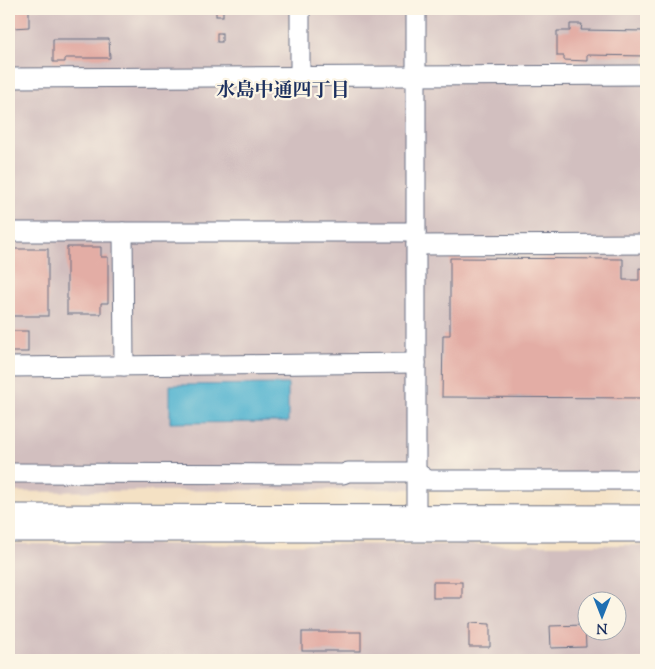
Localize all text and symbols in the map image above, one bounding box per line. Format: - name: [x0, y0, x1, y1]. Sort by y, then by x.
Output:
- district label: 水島中通四丁目: [216, 78, 350, 105]
- north arrow: [578, 592, 628, 642]
- text: N: [596, 617, 608, 637]

